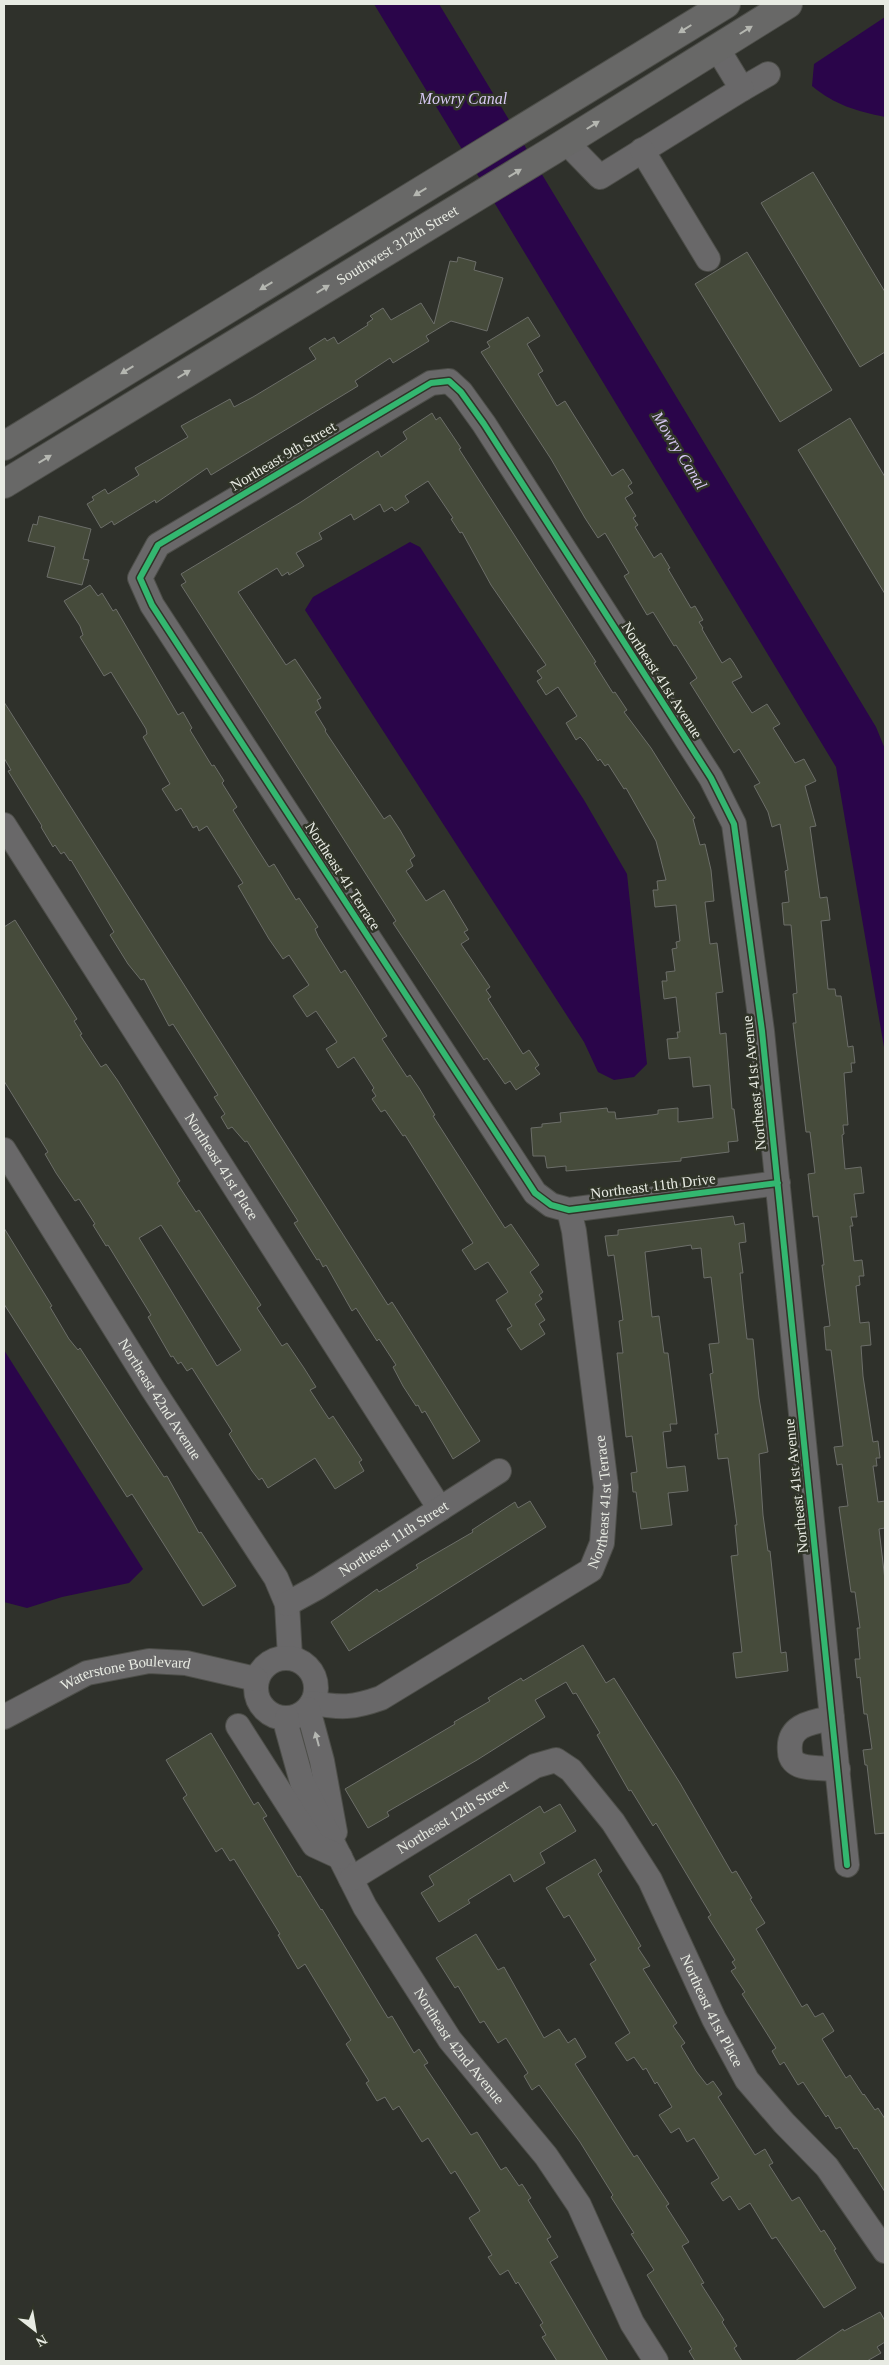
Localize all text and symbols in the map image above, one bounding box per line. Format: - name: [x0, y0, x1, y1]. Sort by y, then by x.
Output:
- one-way arrow: [678, 25, 692, 34]
- one-way arrow: [739, 25, 752, 35]
- water label: Mowry Canal: [418, 90, 508, 108]
- one-way arrow: [586, 121, 599, 130]
- one-way arrow: [509, 168, 522, 177]
- one-way arrow: [413, 187, 426, 196]
- street label: Southwest 312th Street: [333, 202, 461, 288]
- one-way arrow: [259, 281, 273, 290]
- one-way arrow: [316, 285, 329, 294]
- one-way arrow: [121, 366, 134, 375]
- one-way arrow: [178, 369, 191, 379]
- water label: Mowry Canal: [648, 407, 711, 493]
- street label: Northeast 9th Street: [227, 418, 339, 494]
- one-way arrow: [39, 454, 52, 463]
- street label: Northeast 41st Avenue: [618, 619, 706, 741]
- street label: Northeast 41 Terrace: [302, 819, 384, 933]
- street label: Northeast 41st Avenue: [739, 1014, 769, 1151]
- street label: Northeast 41st Place: [182, 1110, 262, 1223]
- street label: Northeast 11th Drive: [589, 1170, 717, 1202]
- street label: Northeast 42nd Avenue: [115, 1336, 205, 1463]
- street label: Northeast 41st Avenue: [781, 1417, 811, 1554]
- street label: Northeast 41st Terrace: [584, 1434, 614, 1571]
- street label: Northeast 11th Street: [336, 1497, 452, 1580]
- street label: Waterstone Boulevard: [58, 1653, 193, 1693]
- one-way arrow: [313, 1732, 321, 1747]
- street label: Northeast 12th Street: [394, 1776, 512, 1857]
- street label: Northeast 41st Place: [677, 1952, 747, 2070]
- street label: Northeast 42nd Avenue: [411, 1985, 508, 2107]
- north arrow: [10, 2305, 60, 2355]
- text: N: [33, 2332, 50, 2350]

